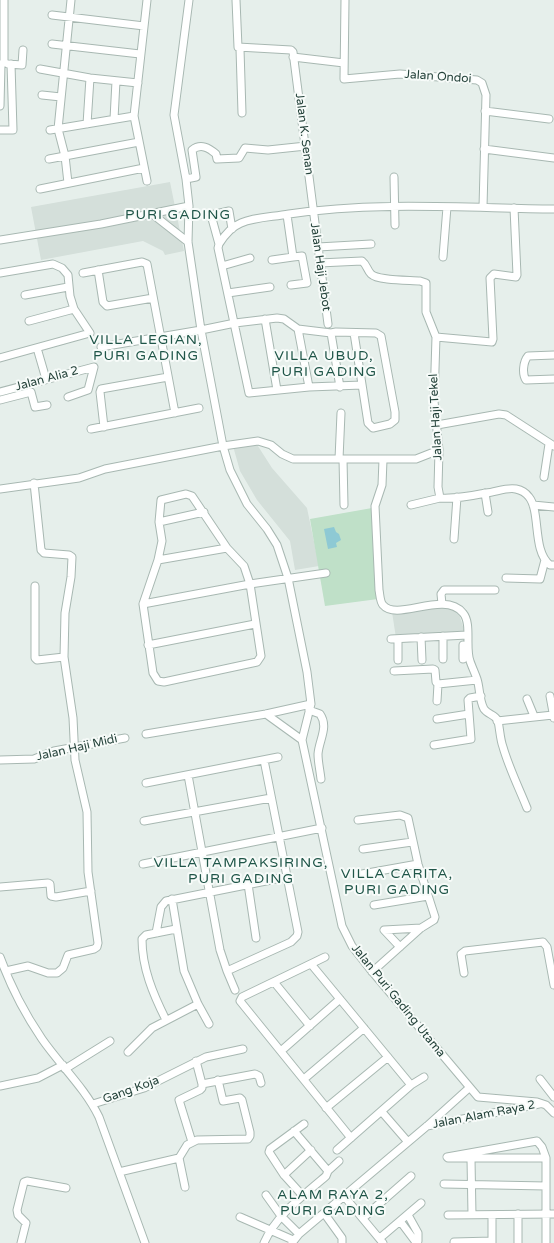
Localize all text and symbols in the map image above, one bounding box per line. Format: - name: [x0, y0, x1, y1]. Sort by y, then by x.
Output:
- street label: Jalan Ondoi: [404, 67, 472, 87]
- street label: Jalan K. Senan: [292, 92, 316, 176]
- district label: PURI GADING: [124, 207, 232, 223]
- street label: Jalan Haji Jebot: [307, 222, 333, 312]
- district label: VILLA LEGIAN, PURI GADING: [88, 332, 204, 364]
- district label: VILLA UBUD, PURI GADING: [270, 348, 378, 381]
- street label: Jalan Alia 2: [14, 364, 80, 394]
- street label: Jalan Haji Tekel: [427, 373, 445, 461]
- street label: Jalan Haji Midi: [35, 732, 119, 764]
- district label: VILLA TAMPAKSIRING, PURI GADING: [151, 855, 331, 888]
- district label: VILLA CARITA, PURI GADING: [339, 866, 455, 899]
- street label: Jalan Puri Gading Utama: [348, 942, 448, 1060]
- street label: Gang Koja: [101, 1073, 161, 1107]
- street label: Jalan Alam Raya 2: [431, 1098, 537, 1132]
- district label: ALAM RAYA 2, PURI GADING: [275, 1187, 391, 1220]

